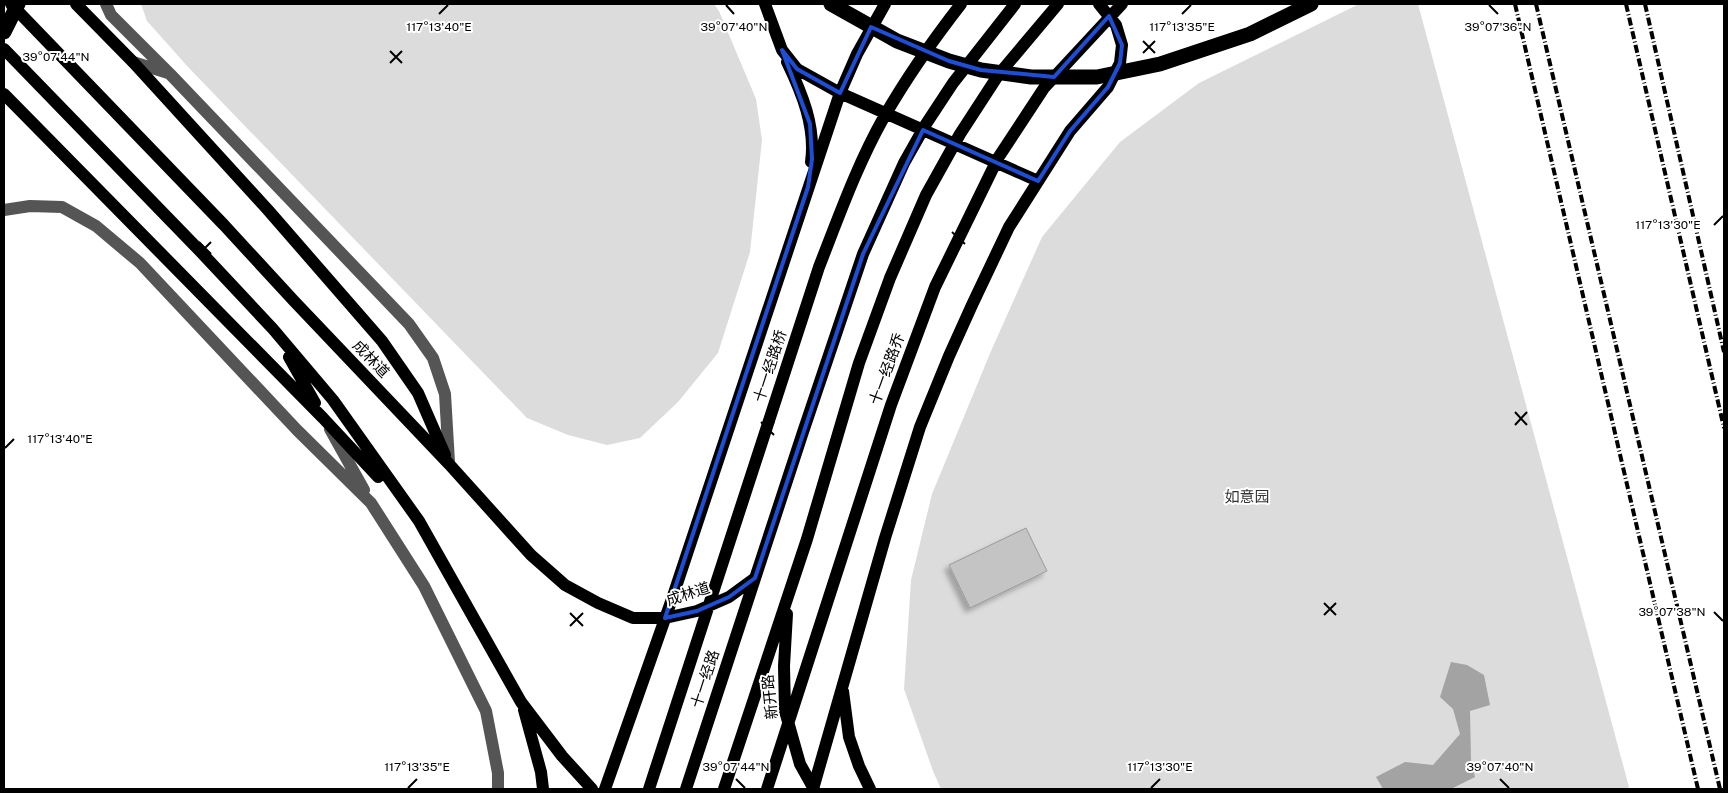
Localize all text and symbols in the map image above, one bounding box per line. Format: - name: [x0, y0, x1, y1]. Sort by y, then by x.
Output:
- text: 117°13'40"E: [406, 20, 472, 34]
- text: 39°07'40"N: [701, 20, 767, 34]
- text: 117°13'35"E: [1149, 20, 1215, 34]
- text: 39°07'36"N: [1465, 20, 1531, 34]
- text: 39°07'44"N: [22, 50, 90, 64]
- text: 117°13'30"E: [1635, 218, 1701, 232]
- street label: 十一经路桥: [750, 328, 789, 404]
- street label: 十一经路乔: [866, 331, 907, 407]
- street label: 成林道: [350, 337, 393, 381]
- text: 117°13'40"E: [27, 432, 93, 446]
- park label: 如意园: [1224, 488, 1270, 505]
- street label: 成林道: [664, 578, 712, 609]
- text: 39°07'38"N: [1638, 605, 1706, 619]
- street label: 十一经路: [687, 648, 722, 710]
- street label: 新开路: [759, 674, 780, 720]
- text: 117°13'35"E: [384, 760, 450, 774]
- text: 39°07'44"N: [702, 760, 770, 774]
- text: 117°13'30"E: [1127, 760, 1193, 774]
- text: 39°07'40"N: [1467, 760, 1533, 774]

